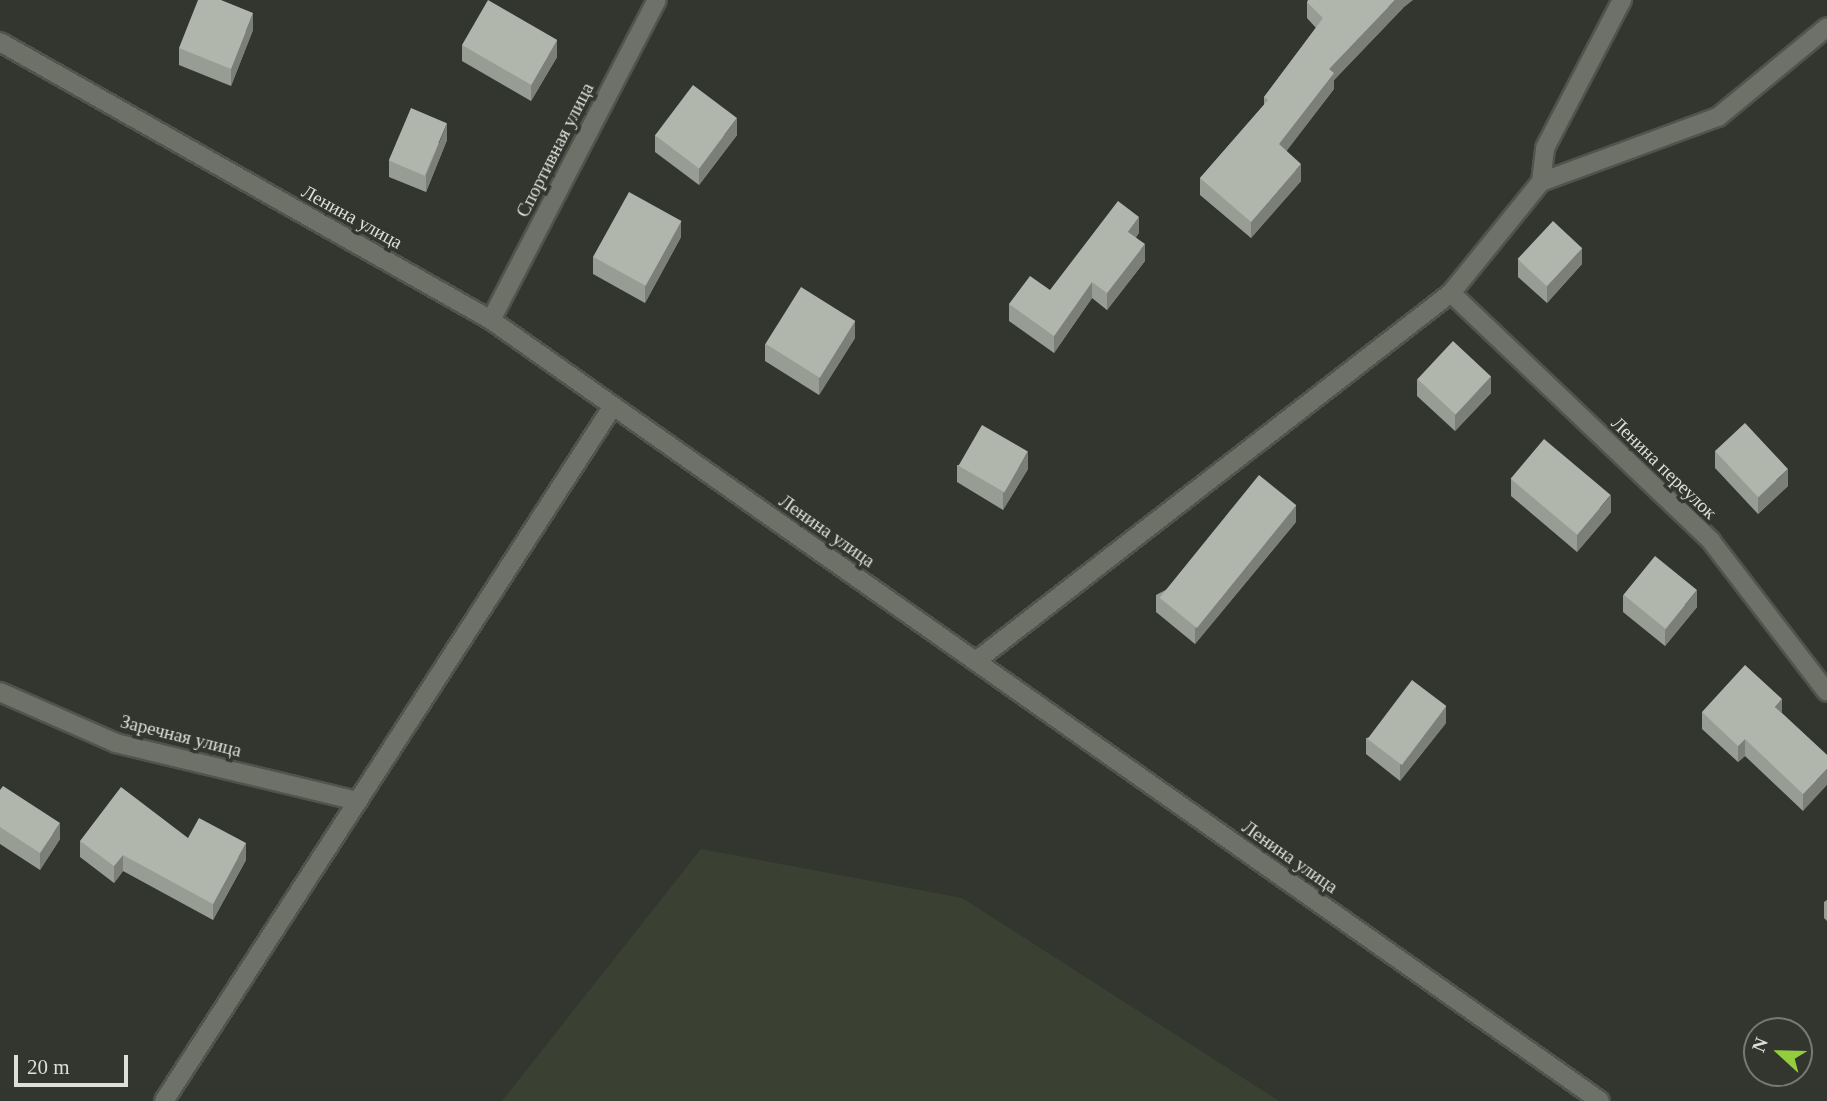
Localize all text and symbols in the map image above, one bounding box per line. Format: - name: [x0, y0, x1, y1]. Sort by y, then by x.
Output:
- street label: Спортивная улица: [511, 79, 599, 221]
- street label: Ленина улица: [298, 180, 406, 254]
- street label: Ленина переулок: [1607, 412, 1721, 524]
- street label: Ленина улица: [775, 490, 879, 572]
- street label: Заречная улица: [118, 710, 244, 762]
- street label: Ленина улица: [1238, 816, 1342, 898]
- north arrow: [1743, 1017, 1813, 1087]
- text: N: [1748, 1034, 1772, 1055]
- scale bar: [18, 1042, 131, 1086]
- text: 20 m: [27, 1055, 70, 1079]

